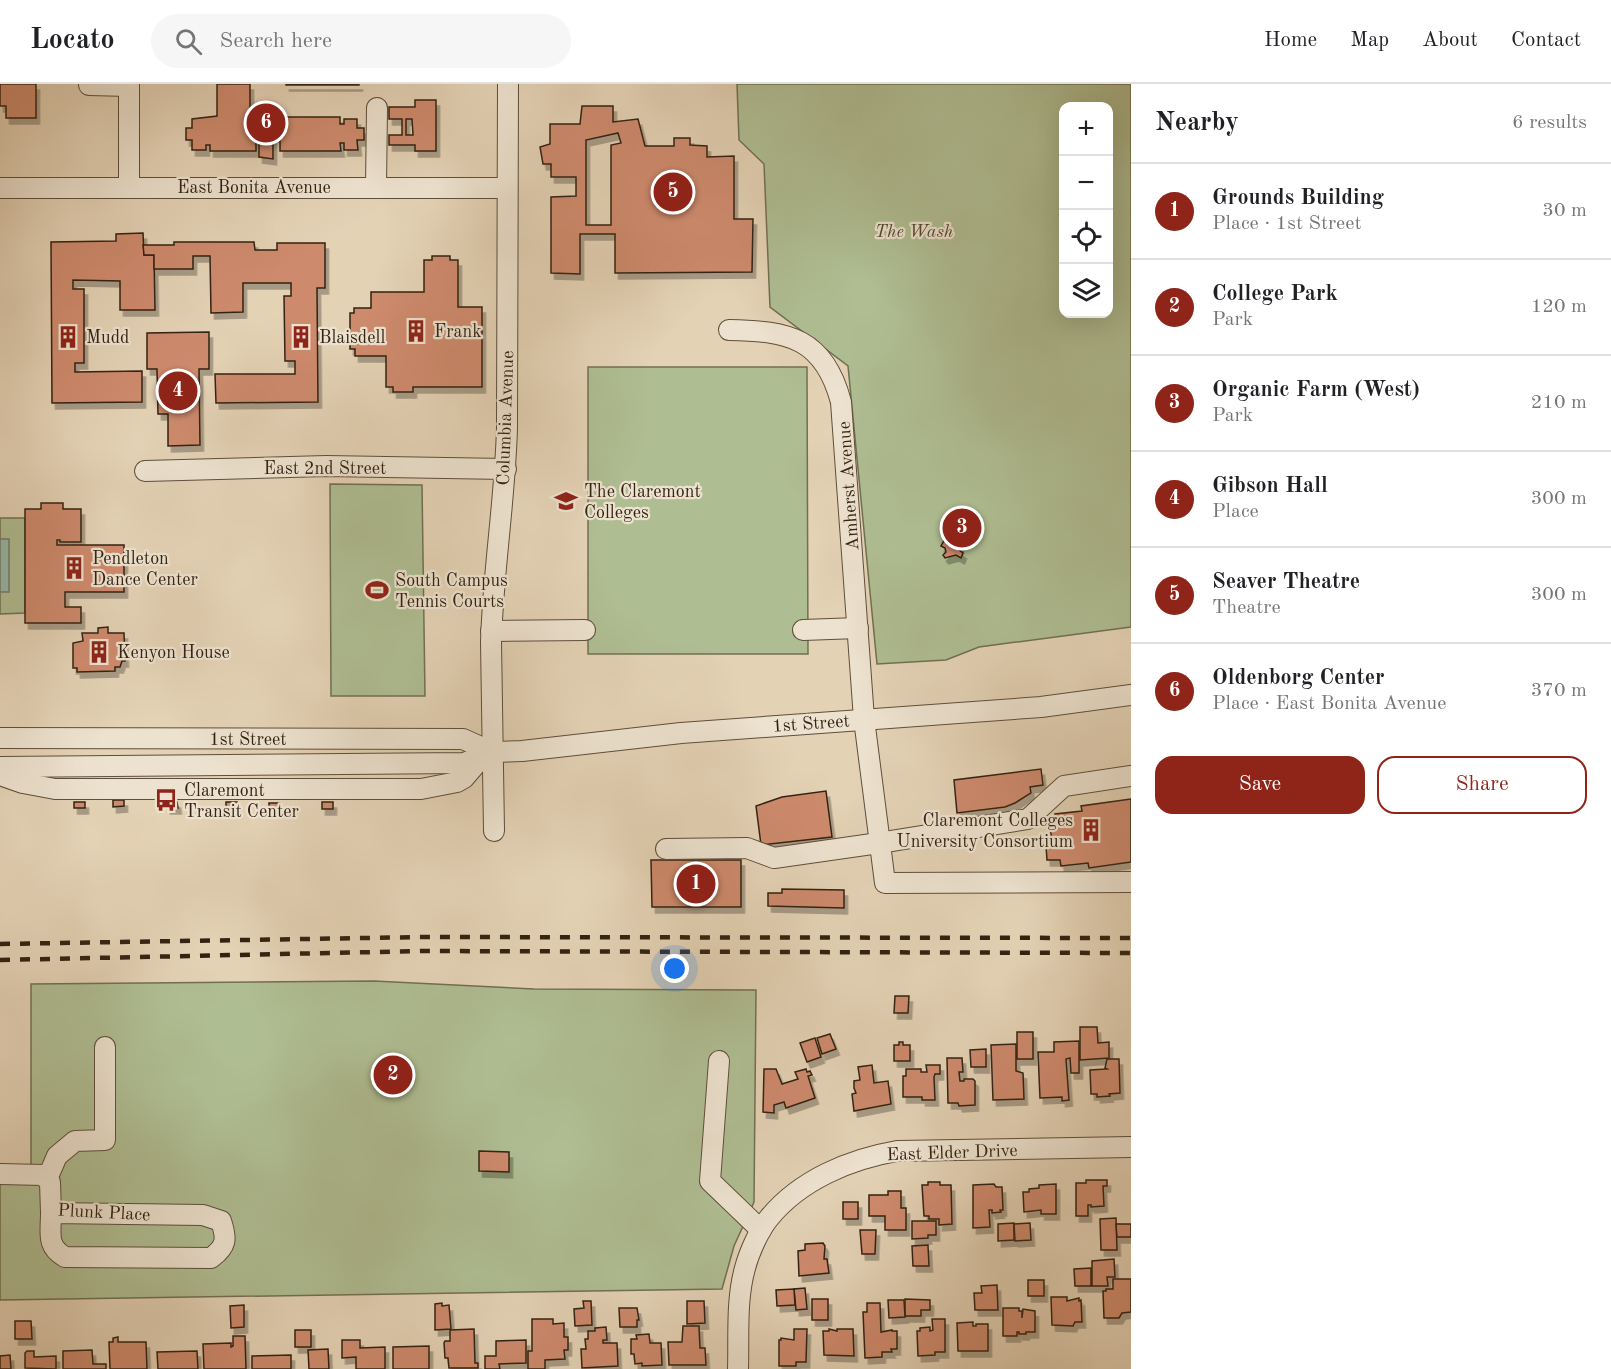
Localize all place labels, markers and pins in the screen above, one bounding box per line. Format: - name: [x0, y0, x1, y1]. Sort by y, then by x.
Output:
- pin: 6: [246, 100, 286, 146]
- pin: 5: [654, 170, 692, 214]
- building icon: Frank: [403, 318, 429, 344]
- place label: Frank: [434, 323, 482, 341]
- building icon: Mudd: [55, 324, 81, 350]
- building icon: Blaisdell: [288, 324, 314, 350]
- place label: Mudd: [86, 329, 130, 347]
- place label: Blaisdell: [319, 329, 385, 347]
- pin: 4: [158, 368, 198, 414]
- place label: The Claremont Colleges: [584, 483, 701, 522]
- school or university icon: The Claremont Colleges: [553, 488, 579, 514]
- pin: 3: [942, 506, 982, 550]
- place label: Pendleton Dance Center: [92, 550, 198, 589]
- building icon: Pendleton Dance Center: [61, 555, 87, 581]
- place label: South Campus Tennis Courts: [395, 572, 508, 611]
- sports icon: South Campus Tennis Courts: [364, 577, 390, 603]
- building icon: Kenyon House: [86, 639, 112, 665]
- place label: Kenyon House: [117, 644, 230, 662]
- place label: Claremont Transit Center: [184, 782, 299, 821]
- bus stop icon: Claremont Transit Center: [153, 787, 179, 813]
- place label: Claremont Colleges University Consortium: [897, 812, 1073, 851]
- building icon: Claremont Colleges University Consortium: [1078, 817, 1104, 843]
- pin: 1: [676, 862, 716, 906]
- pin: 2: [374, 1052, 412, 1098]

